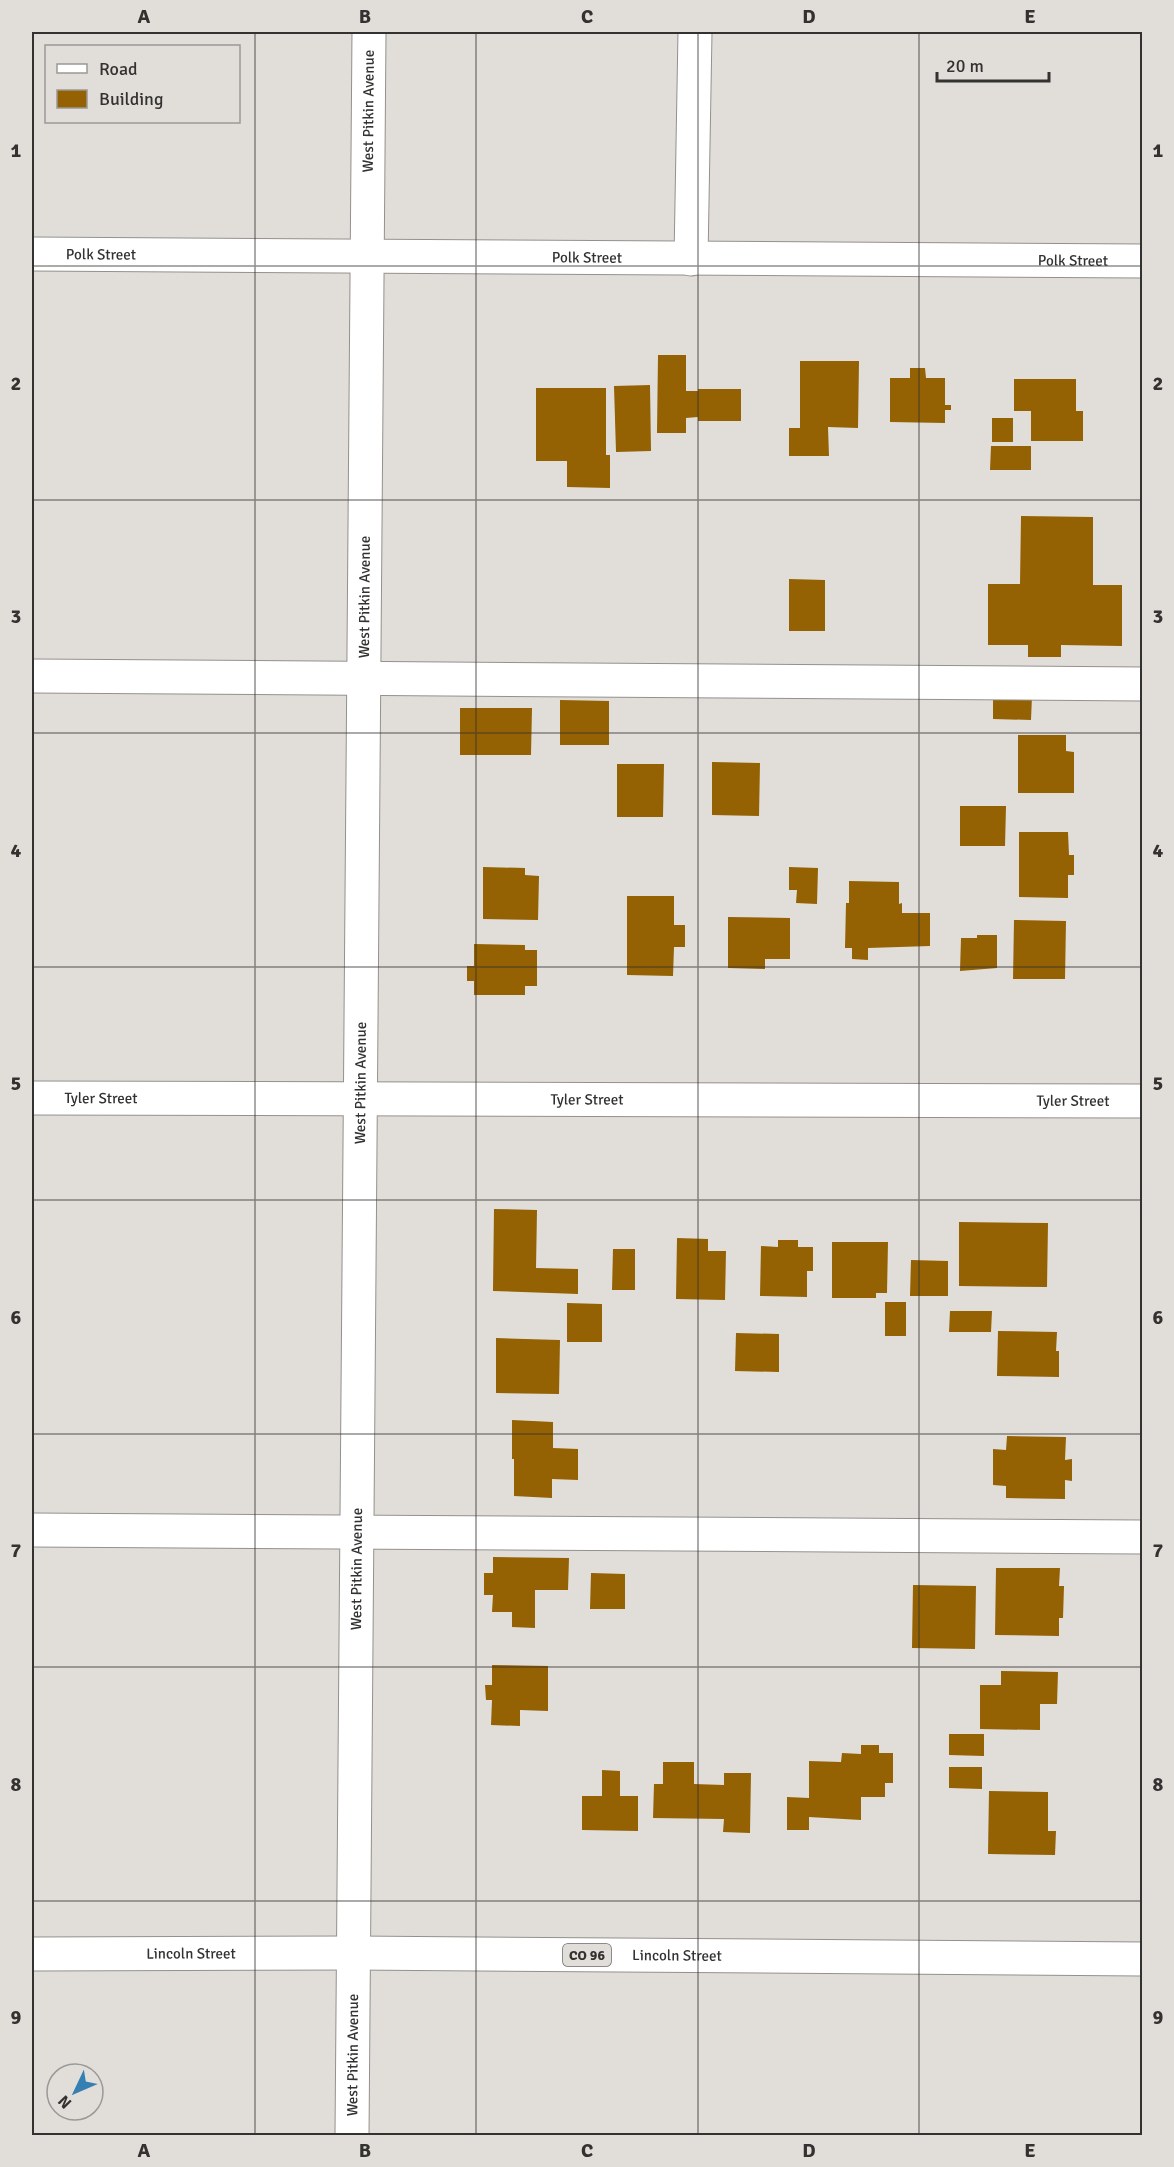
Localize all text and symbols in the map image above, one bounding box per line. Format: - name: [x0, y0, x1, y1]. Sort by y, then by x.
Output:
- text: A: [138, 4, 151, 29]
- text: B: [359, 4, 371, 29]
- text: C: [581, 4, 593, 29]
- text: D: [802, 4, 816, 29]
- text: E: [1024, 4, 1036, 29]
- legend: [45, 45, 240, 123]
- scale bar: [937, 45, 1050, 83]
- street label: West Pitkin Avenue: [359, 50, 378, 172]
- text: 20 m: [946, 55, 984, 77]
- text: Road: [99, 58, 138, 80]
- text: Building: [99, 88, 163, 110]
- text: 1: [11, 138, 22, 163]
- text: 1: [1153, 138, 1164, 163]
- street label: Polk Street: [66, 245, 136, 264]
- street label: Polk Street: [552, 248, 622, 267]
- street label: Polk Street: [1038, 251, 1108, 270]
- text: 2: [11, 371, 21, 396]
- text: 2: [1153, 371, 1163, 396]
- street label: West Pitkin Avenue: [355, 536, 374, 658]
- text: 3: [11, 604, 21, 629]
- text: 3: [1153, 604, 1163, 629]
- text: 4: [11, 838, 22, 863]
- text: 4: [1153, 838, 1164, 863]
- street label: West Pitkin Avenue: [351, 1022, 370, 1144]
- text: 5: [11, 1071, 21, 1096]
- text: 5: [1153, 1071, 1163, 1096]
- street label: Tyler Street: [64, 1089, 138, 1107]
- street label: Tyler Street: [550, 1090, 624, 1109]
- street label: Tyler Street: [1036, 1092, 1110, 1110]
- text: 6: [11, 1305, 22, 1330]
- text: 6: [1153, 1305, 1164, 1330]
- street label: West Pitkin Avenue: [347, 1508, 366, 1630]
- text: 7: [11, 1538, 22, 1563]
- text: 7: [1153, 1538, 1164, 1563]
- text: 8: [11, 1772, 22, 1797]
- text: 8: [1153, 1772, 1164, 1797]
- street label: Lincoln Street: [146, 1944, 236, 1963]
- road number: CO 96: [563, 1944, 611, 1966]
- street label: Lincoln Street: [632, 1946, 722, 1965]
- street label: West Pitkin Avenue: [343, 1994, 362, 2116]
- text: 9: [11, 2005, 22, 2030]
- text: 9: [1153, 2005, 1164, 2030]
- north arrow: [45, 2062, 105, 2122]
- text: N: [54, 2091, 76, 2113]
- text: A: [138, 2138, 151, 2163]
- text: B: [359, 2138, 371, 2163]
- text: C: [581, 2138, 593, 2163]
- text: D: [802, 2138, 816, 2163]
- text: E: [1024, 2138, 1036, 2163]

